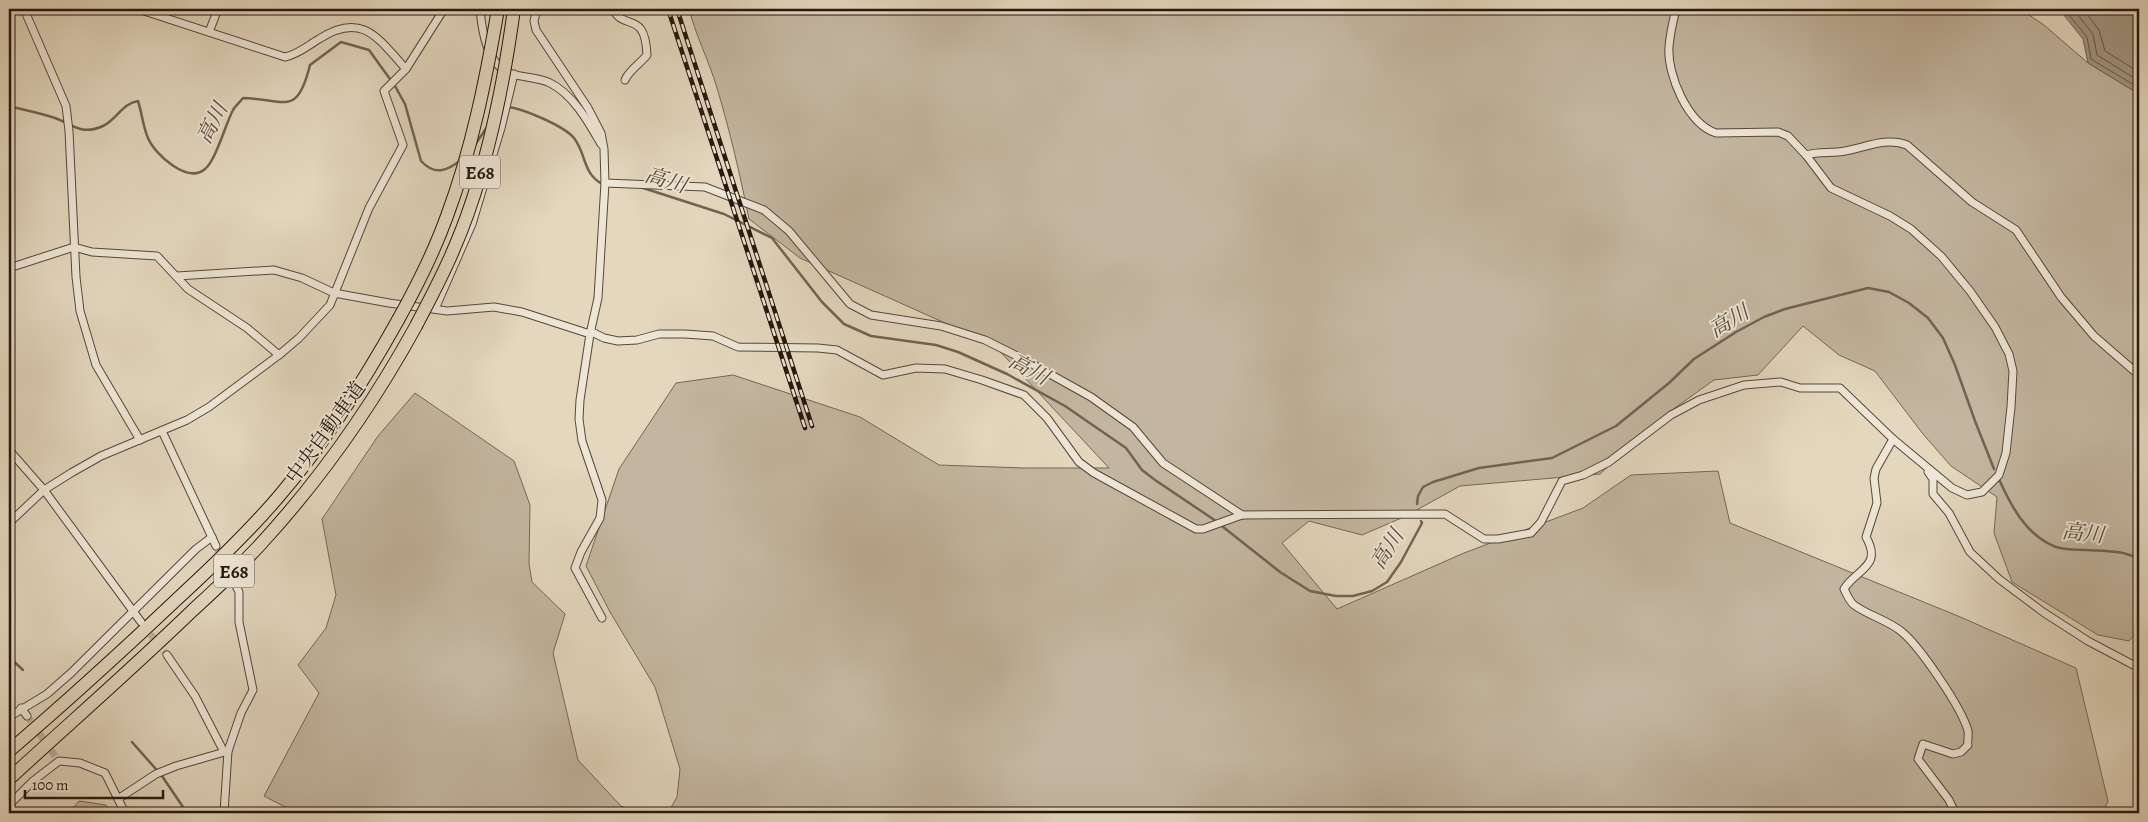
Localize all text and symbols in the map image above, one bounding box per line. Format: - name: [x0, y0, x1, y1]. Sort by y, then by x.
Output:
- water label: 高川: [190, 96, 235, 148]
- road number: E68: [460, 156, 500, 188]
- water label: 高川: [642, 160, 692, 200]
- water label: 高川: [1704, 297, 1756, 344]
- water label: 高川: [1004, 347, 1056, 392]
- street label: 中央自動車道: [279, 376, 372, 489]
- water label: 高川: [2061, 517, 2107, 549]
- water label: 高川: [1364, 522, 1411, 574]
- road number: E68: [214, 554, 254, 588]
- scale bar: [25, 767, 162, 799]
- text: 100 m: [32, 775, 69, 795]

